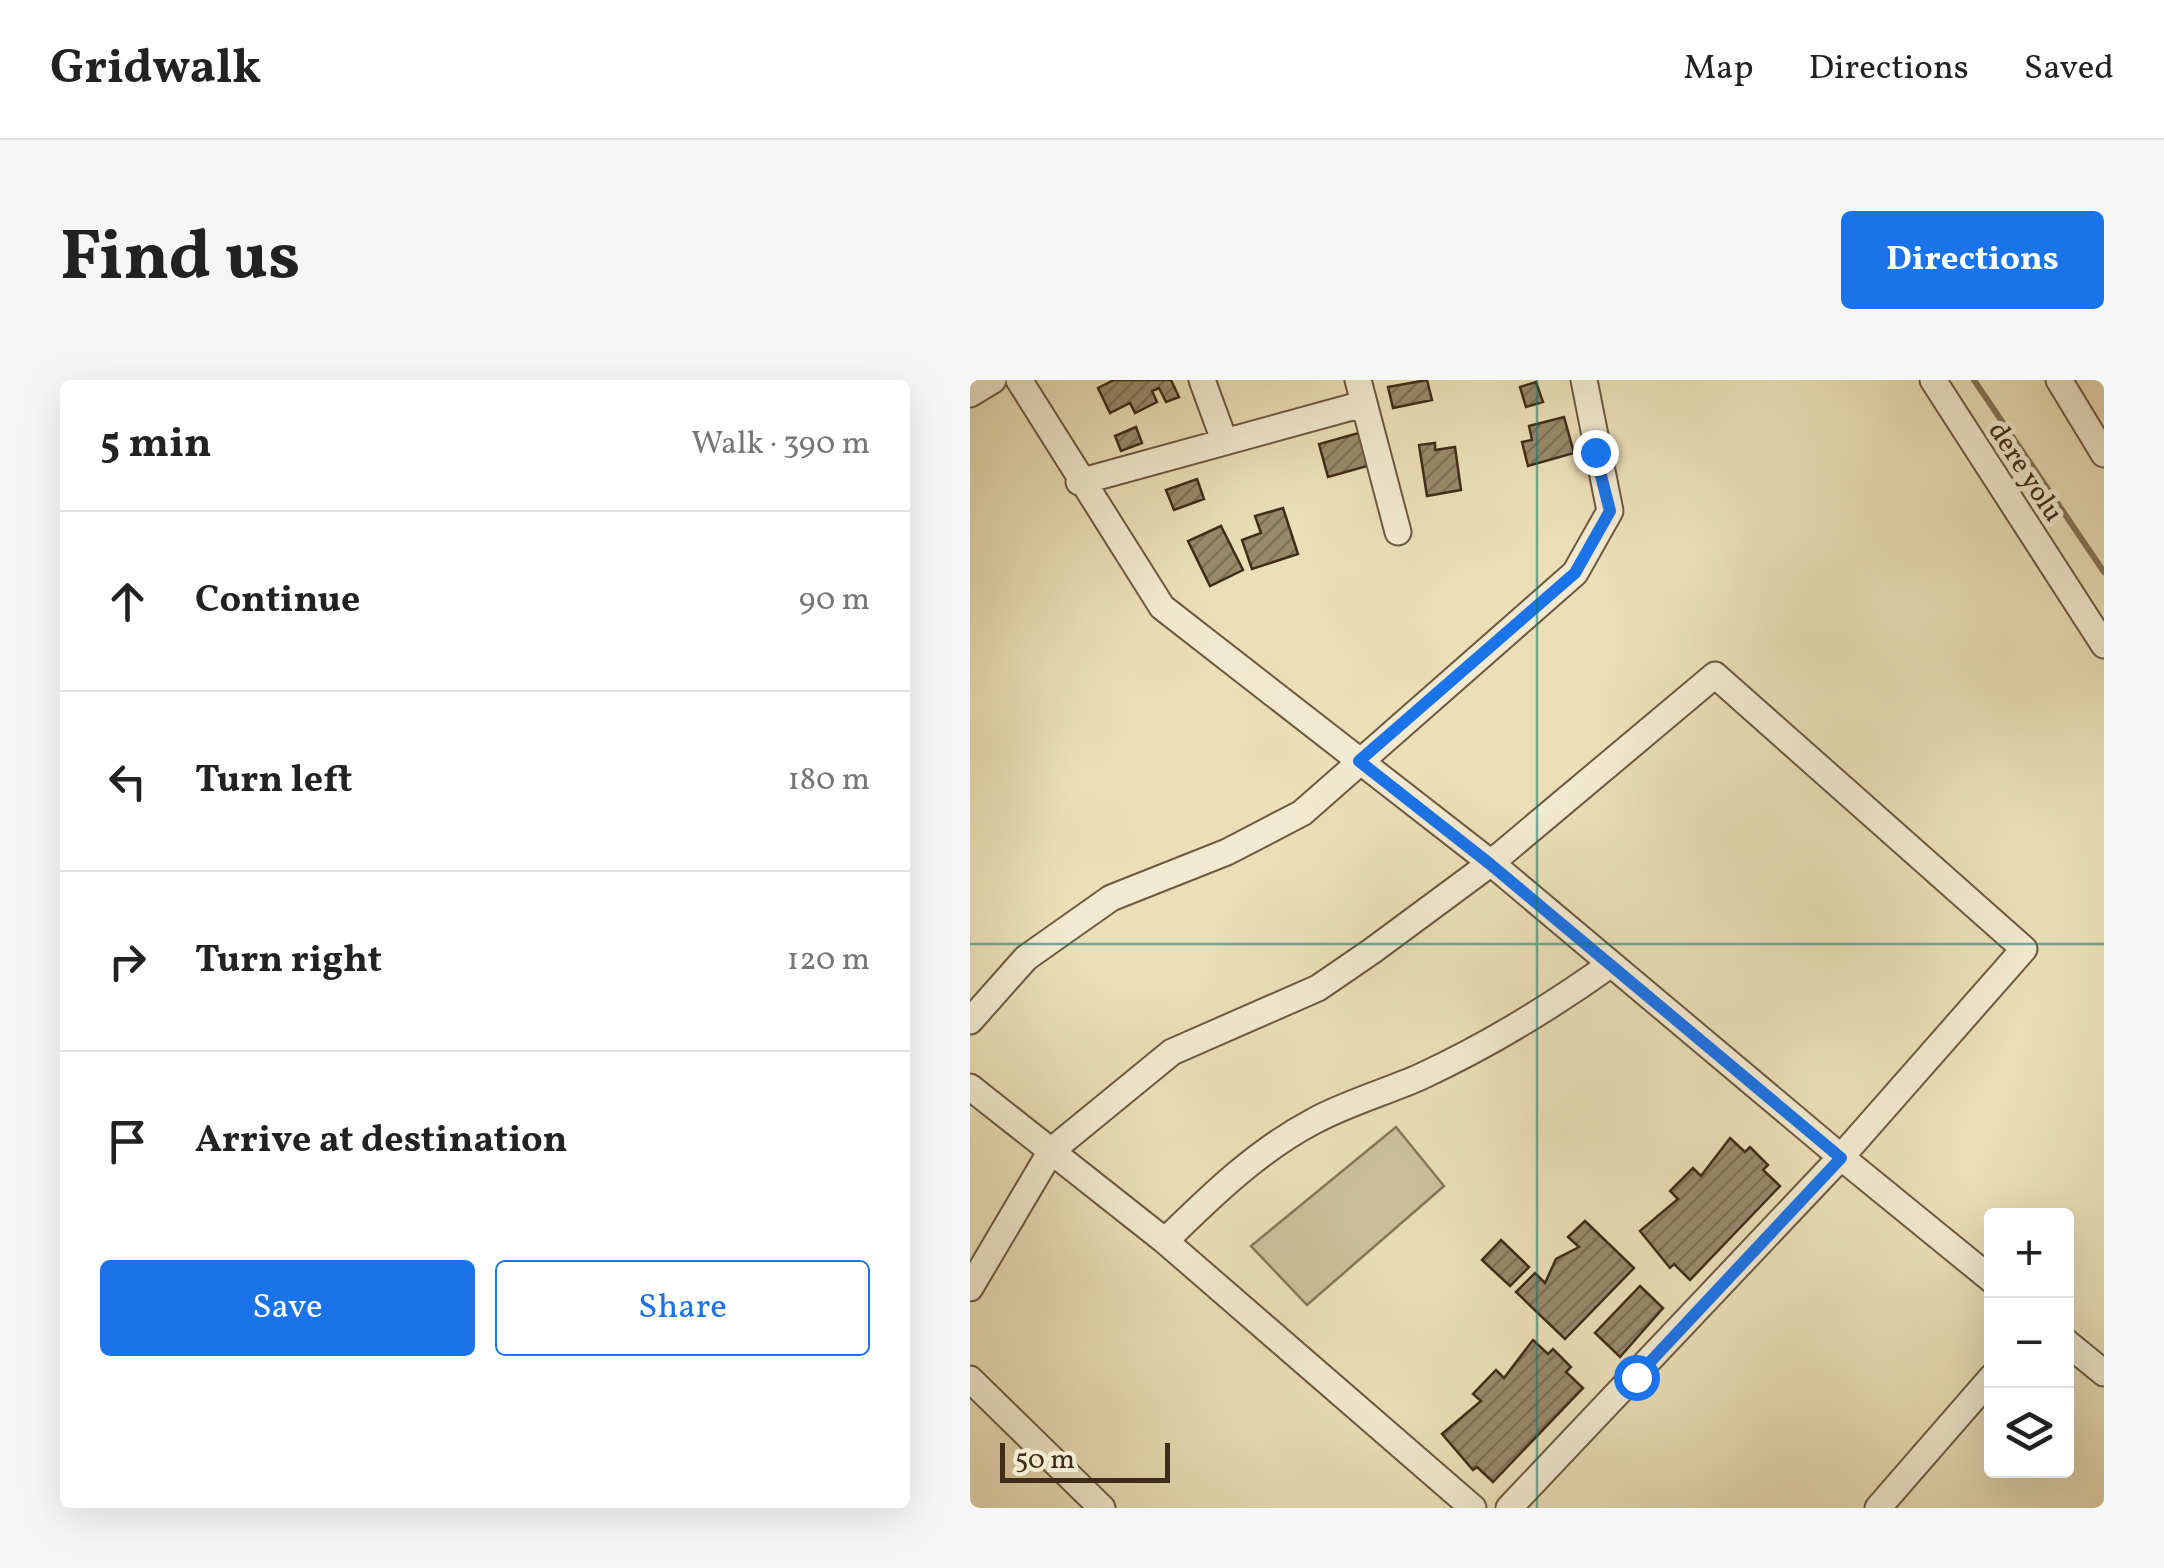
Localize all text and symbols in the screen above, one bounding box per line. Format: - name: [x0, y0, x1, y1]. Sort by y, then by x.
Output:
- text: Gridwalk: [50, 36, 261, 103]
- text: Map: [1683, 45, 1754, 93]
- text: Directions: [1809, 45, 1969, 93]
- text: Saved: [2024, 45, 2114, 93]
- text: Find us: [60, 211, 300, 309]
- button: Directions: [1841, 211, 2104, 309]
- street label: dere yolu: [1978, 415, 2072, 530]
- text: 5 min: [100, 416, 212, 475]
- text: Walk · 390 m: [691, 423, 870, 467]
- route end: [1573, 430, 1619, 476]
- icon: ahead: [100, 574, 155, 629]
- text: Continue: [195, 575, 360, 628]
- text: 90 m: [799, 579, 870, 623]
- icon: left: [100, 754, 155, 809]
- text: Turn left: [195, 755, 352, 808]
- text: 180 m: [787, 759, 870, 803]
- icon: right: [100, 934, 155, 989]
- text: Turn right: [195, 935, 382, 988]
- text: 120 m: [787, 939, 870, 983]
- icon: arrive: [100, 1114, 155, 1169]
- text: Arrive at destination: [195, 1115, 568, 1168]
- map controls: [1984, 1208, 2074, 1478]
- button: +: [1984, 1208, 2074, 1298]
- button: Save: [100, 1260, 475, 1356]
- button: Share: [495, 1260, 870, 1356]
- button: −: [1984, 1298, 2074, 1388]
- route start: [1614, 1355, 1660, 1401]
- button: layers: [1984, 1388, 2074, 1478]
- scale bar: [1000, 1438, 1170, 1482]
- text: 50 m: [1015, 1441, 1075, 1480]

